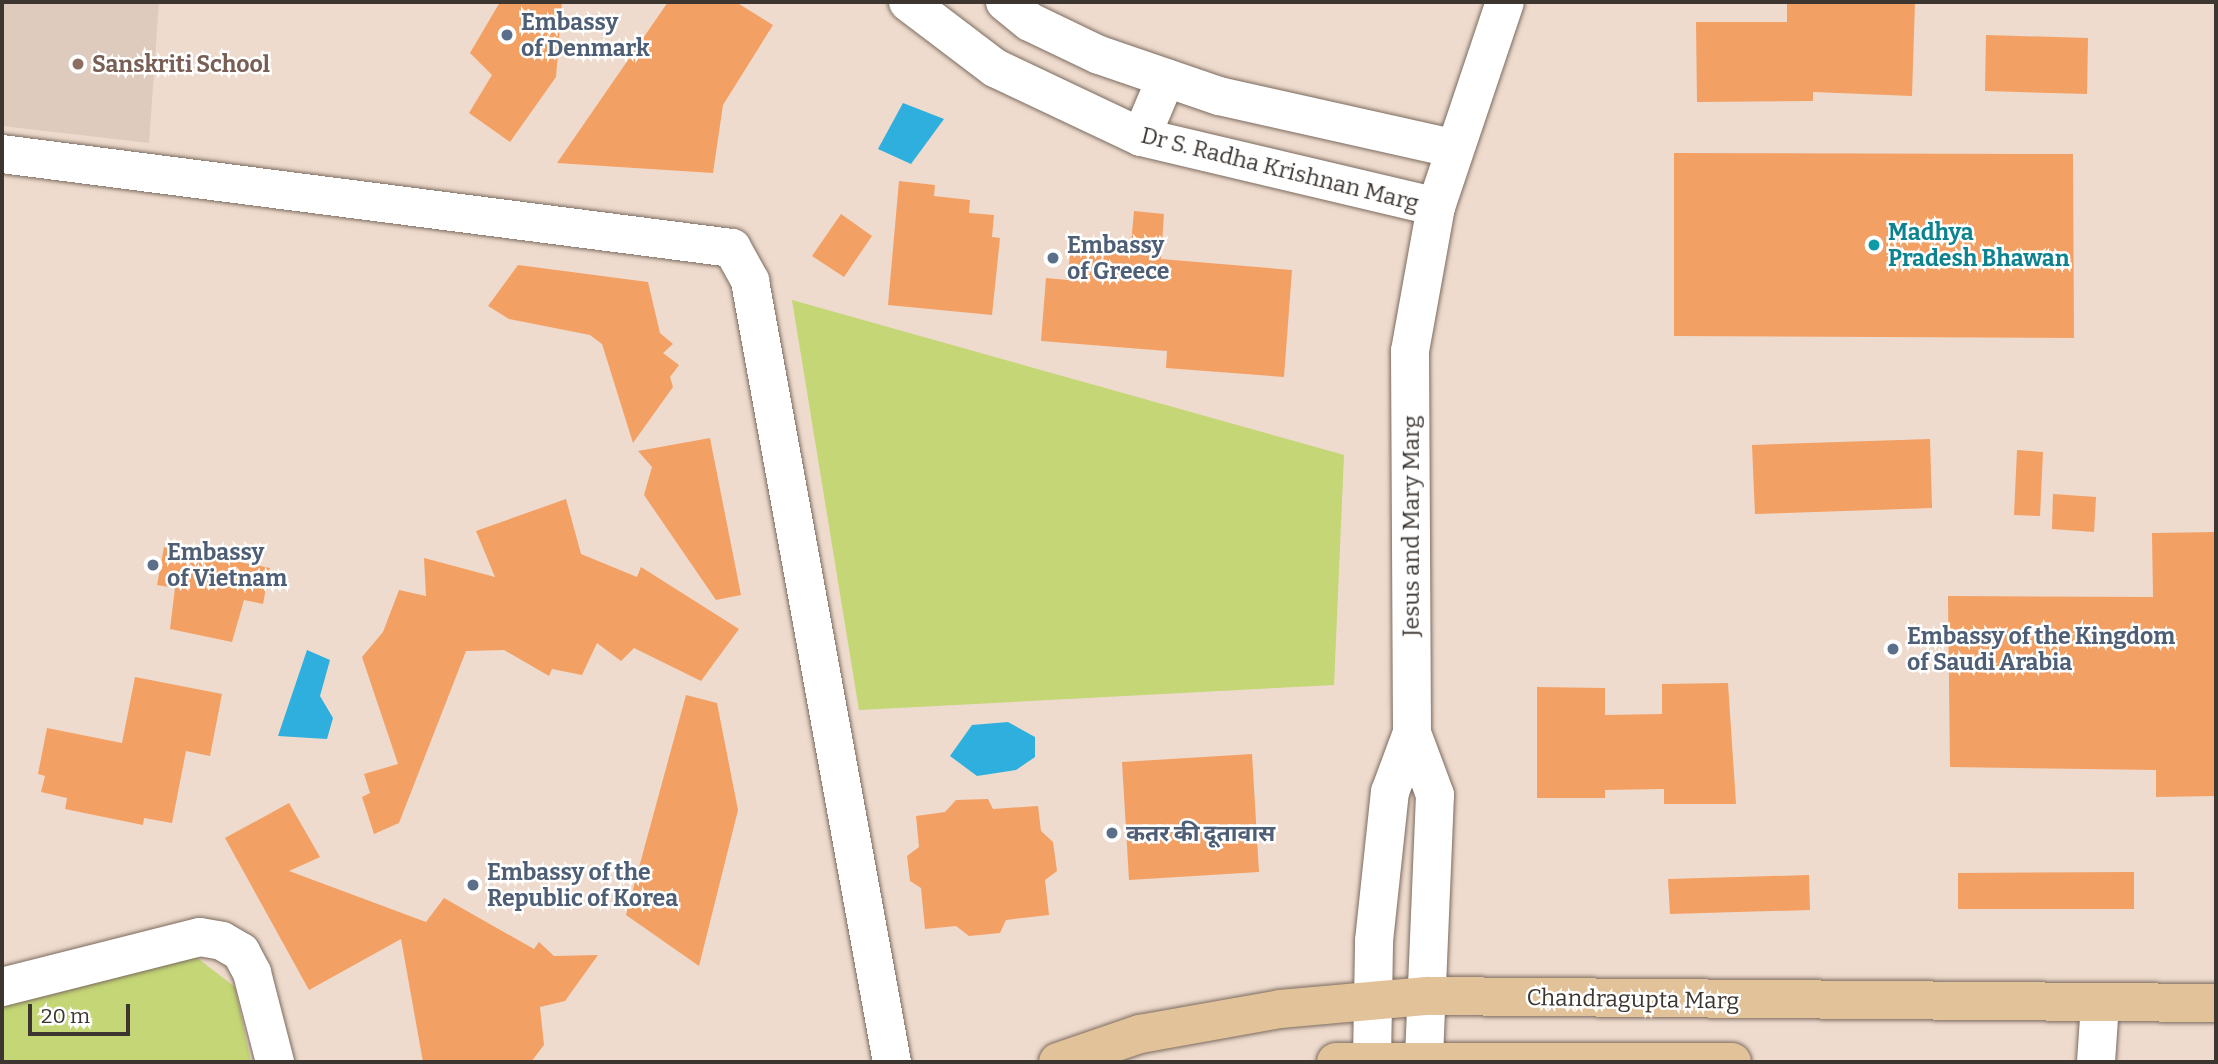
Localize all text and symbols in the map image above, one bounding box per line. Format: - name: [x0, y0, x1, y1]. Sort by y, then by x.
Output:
- place label: Embassy of Denmark: [521, 8, 650, 62]
- marker: Embassy of Denmark: [499, 27, 515, 43]
- place label: Sanskriti School: [92, 50, 270, 78]
- marker: Sanskriti School: [70, 56, 86, 72]
- street label: Dr S. Radha Krishnan Marg: [1138, 121, 1422, 217]
- place label: Madhya Pradesh Bhawan: [1888, 218, 2070, 272]
- place label: Embassy of Greece: [1067, 231, 1169, 285]
- marker: Madhya Pradesh Bhawan: [1866, 237, 1882, 253]
- marker: Embassy of Greece: [1045, 250, 1061, 266]
- street label: Jesus and Mary Marg: [1397, 415, 1425, 637]
- place label: Embassy of Vietnam: [167, 538, 287, 592]
- marker: Embassy of Vietnam: [145, 557, 161, 573]
- place label: Embassy of the Kingdom of Saudi Arabia: [1907, 622, 2175, 676]
- marker: Embassy of the Kingdom of Saudi Arabia: [1885, 641, 1901, 657]
- place label: कतर की दूतावास: [1126, 819, 1275, 847]
- marker: कतर की दूतावास: [1104, 825, 1120, 841]
- place label: Embassy of the Republic of Korea: [487, 858, 678, 912]
- marker: Embassy of the Republic of Korea: [465, 877, 481, 893]
- street label: Chandragupta Marg: [1526, 983, 1740, 1015]
- scale bar: [32, 990, 133, 1034]
- text: 20 m: [41, 1003, 90, 1029]

